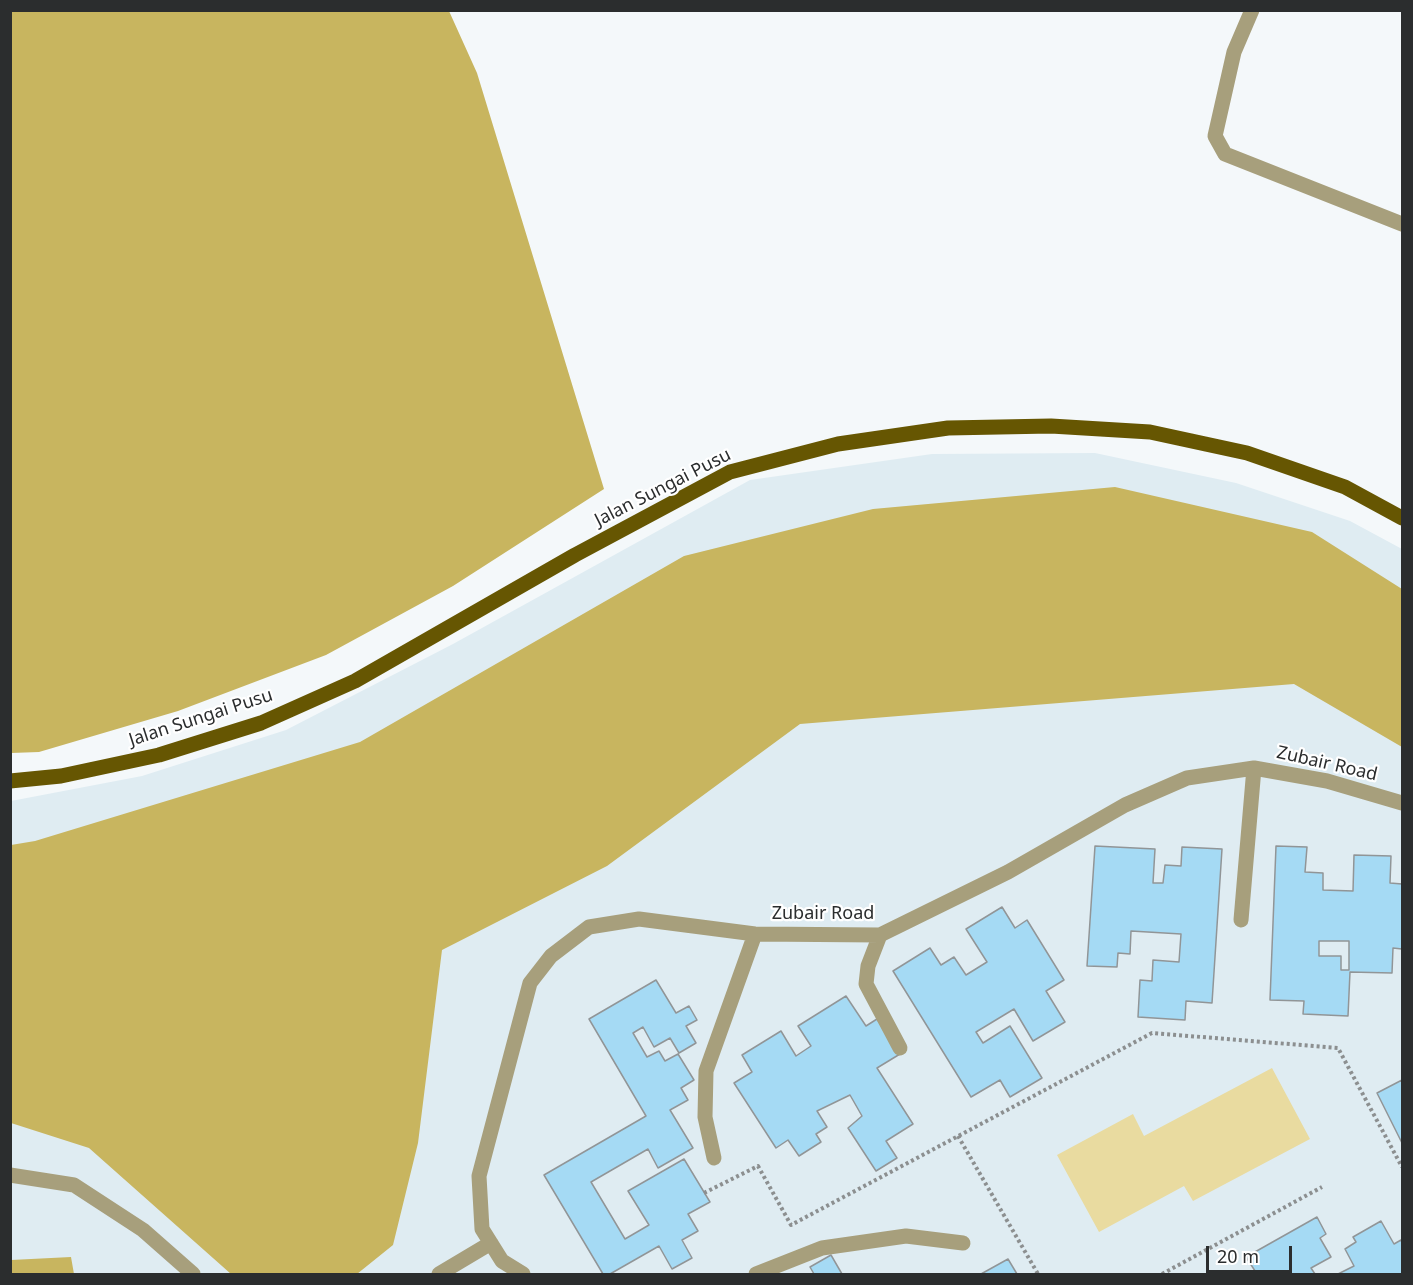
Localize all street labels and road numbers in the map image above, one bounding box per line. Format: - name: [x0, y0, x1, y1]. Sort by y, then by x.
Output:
- street label: Jalan Sungai Pusu: [591, 444, 735, 532]
- street label: Jalan Sungai Pusu: [126, 685, 276, 751]
- street label: Zubair Road: [1275, 742, 1379, 786]
- street label: Zubair Road: [772, 903, 874, 925]

